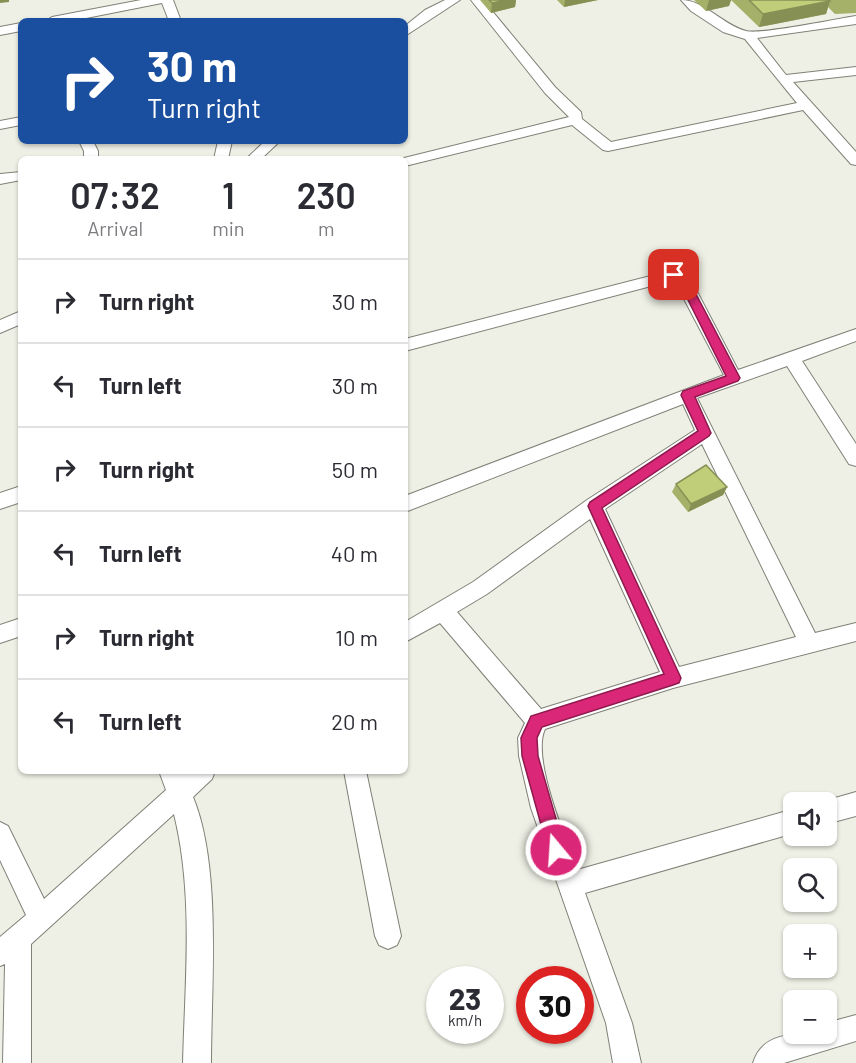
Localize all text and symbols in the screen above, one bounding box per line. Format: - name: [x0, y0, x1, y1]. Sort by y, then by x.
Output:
- text: 30 m: [147, 40, 237, 90]
- icon: right: [48, 42, 126, 120]
- text: Turn right: [147, 91, 261, 123]
- text: 07:32: [70, 173, 160, 216]
- text: 1: [222, 173, 235, 216]
- text: 230: [297, 173, 356, 216]
- text: Arrival: [87, 216, 143, 240]
- text: min: [212, 216, 245, 240]
- text: m: [318, 216, 335, 240]
- pin: [648, 249, 699, 300]
- icon: arrive: [657, 258, 690, 291]
- icon: right: [48, 285, 81, 318]
- text: Turn right: [99, 288, 194, 314]
- text: 30 m: [332, 288, 378, 314]
- icon: left: [48, 369, 81, 402]
- text: Turn left: [99, 372, 182, 398]
- text: 30 m: [332, 372, 378, 398]
- icon: right: [48, 453, 81, 486]
- text: Turn right: [99, 456, 194, 482]
- text: 50 m: [332, 456, 378, 482]
- icon: left: [48, 537, 81, 570]
- text: Turn left: [99, 540, 182, 566]
- text: 40 m: [331, 540, 378, 566]
- icon: right: [48, 621, 81, 654]
- text: Turn right: [99, 624, 194, 650]
- text: 10 m: [335, 624, 378, 650]
- icon: left: [48, 705, 81, 738]
- text: Turn left: [99, 708, 182, 734]
- text: 20 m: [331, 708, 378, 734]
- map controls: [783, 792, 837, 1044]
- button: sound: [783, 792, 837, 846]
- position arrow: [524, 818, 588, 882]
- button: search: [783, 858, 837, 912]
- button: +: [783, 924, 837, 978]
- speed limit sign: 30: [516, 966, 594, 1044]
- text: 23: [449, 980, 481, 1016]
- button: −: [783, 990, 837, 1044]
- text: km/h: [448, 1011, 482, 1029]

